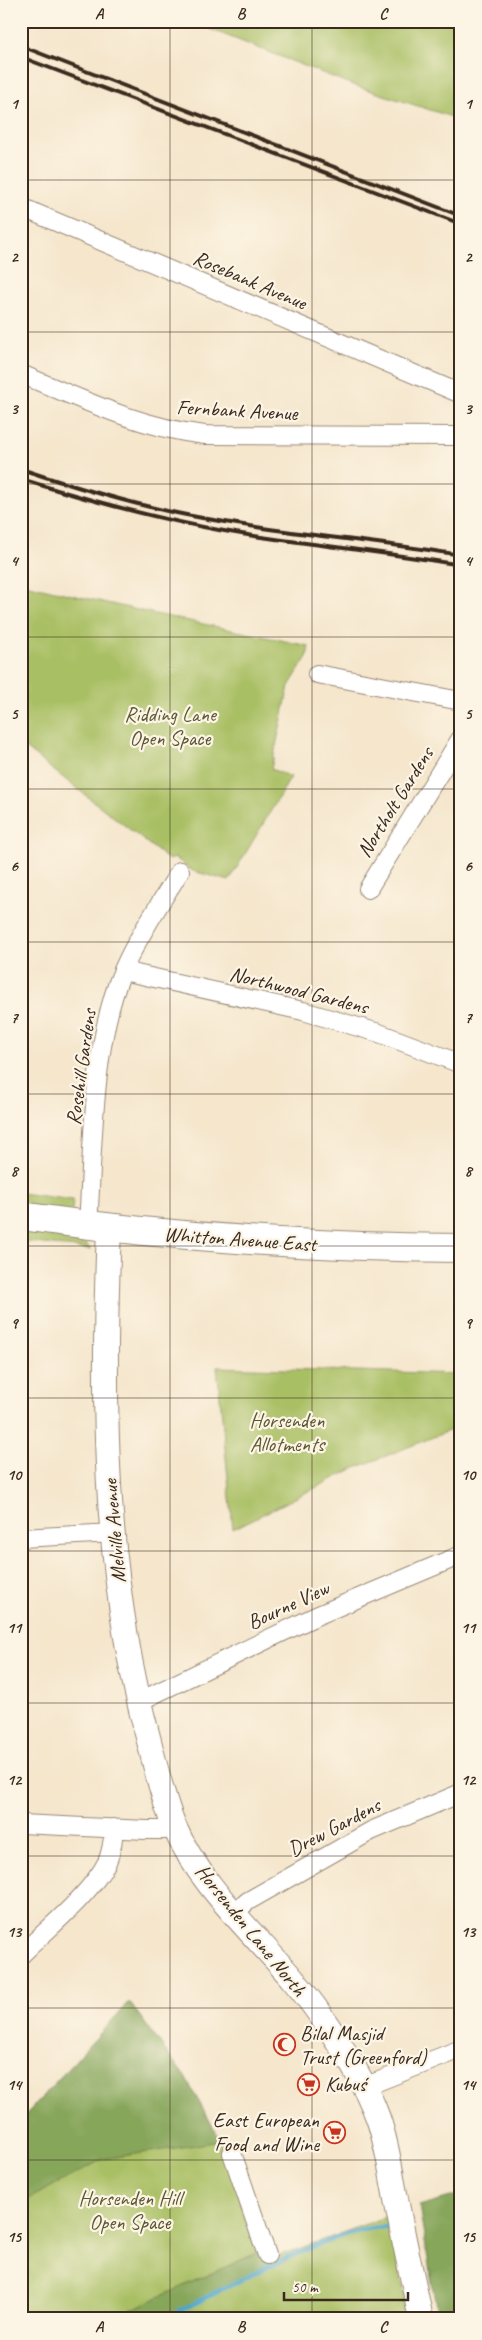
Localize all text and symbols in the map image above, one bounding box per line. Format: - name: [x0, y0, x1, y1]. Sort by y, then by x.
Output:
- text: A: [95, 4, 105, 24]
- text: B: [237, 4, 247, 24]
- text: C: [379, 4, 389, 24]
- text: 1: [10, 94, 19, 114]
- text: 1: [464, 94, 473, 114]
- street label: Rosebank Avenue: [189, 244, 312, 316]
- text: 2: [10, 247, 19, 267]
- text: 2: [464, 247, 473, 267]
- street label: Fernbank Avenue: [176, 394, 299, 426]
- text: 3: [10, 399, 19, 419]
- text: 3: [464, 399, 473, 419]
- text: 4: [10, 551, 19, 571]
- text: 4: [464, 551, 473, 571]
- park label: Ridding Lane Open Space: [124, 701, 218, 751]
- text: 5: [11, 704, 20, 724]
- text: 5: [465, 704, 474, 724]
- street label: Northolt Gardens: [351, 741, 440, 862]
- text: 6: [10, 856, 19, 876]
- text: 6: [464, 856, 473, 876]
- street label: Northwood Gardens: [227, 960, 373, 1020]
- street label: Rosehill Gardens: [60, 1006, 102, 1127]
- text: 7: [10, 1008, 19, 1028]
- text: 7: [464, 1008, 473, 1028]
- text: 8: [10, 1161, 19, 1181]
- text: 8: [464, 1161, 473, 1181]
- street label: Whitton Avenue East: [163, 1221, 319, 1257]
- text: 9: [10, 1313, 19, 1333]
- text: 9: [464, 1313, 473, 1333]
- park label: Horsenden Allotments: [250, 1407, 326, 1457]
- text: 10: [7, 1465, 23, 1485]
- text: 10: [461, 1465, 477, 1485]
- street label: Melville Avenue: [96, 1477, 131, 1584]
- street label: Bourne View: [243, 1574, 335, 1635]
- text: 11: [7, 1618, 23, 1638]
- text: 11: [461, 1618, 477, 1638]
- text: 12: [7, 1770, 23, 1790]
- text: 12: [461, 1770, 477, 1790]
- street label: Drew Gardens: [283, 1791, 386, 1862]
- street label: Horsenden Lane North: [190, 1859, 313, 2002]
- text: 13: [7, 1922, 23, 1942]
- text: 13: [461, 1922, 477, 1942]
- place label: Bilal Masjid Trust (Greenford): [300, 2020, 428, 2070]
- mosque icon: Bilal Masjid Trust (Greenford): [272, 2033, 296, 2057]
- place label: Kubuś: [325, 2071, 370, 2097]
- supermarket icon: Kubuś: [297, 2072, 321, 2096]
- text: 14: [7, 2075, 23, 2095]
- text: 14: [461, 2075, 477, 2095]
- place label: East European Food and Wine: [213, 2107, 320, 2157]
- supermarket icon: East European Food and Wine: [323, 2120, 347, 2144]
- park label: Horsenden Hill Open Space: [79, 2185, 185, 2235]
- text: 15: [7, 2227, 23, 2247]
- text: 15: [461, 2227, 477, 2247]
- scale bar: [284, 2270, 408, 2302]
- text: 50 m: [292, 2278, 319, 2297]
- text: A: [95, 2317, 105, 2337]
- text: B: [237, 2317, 247, 2337]
- text: C: [379, 2317, 389, 2337]

